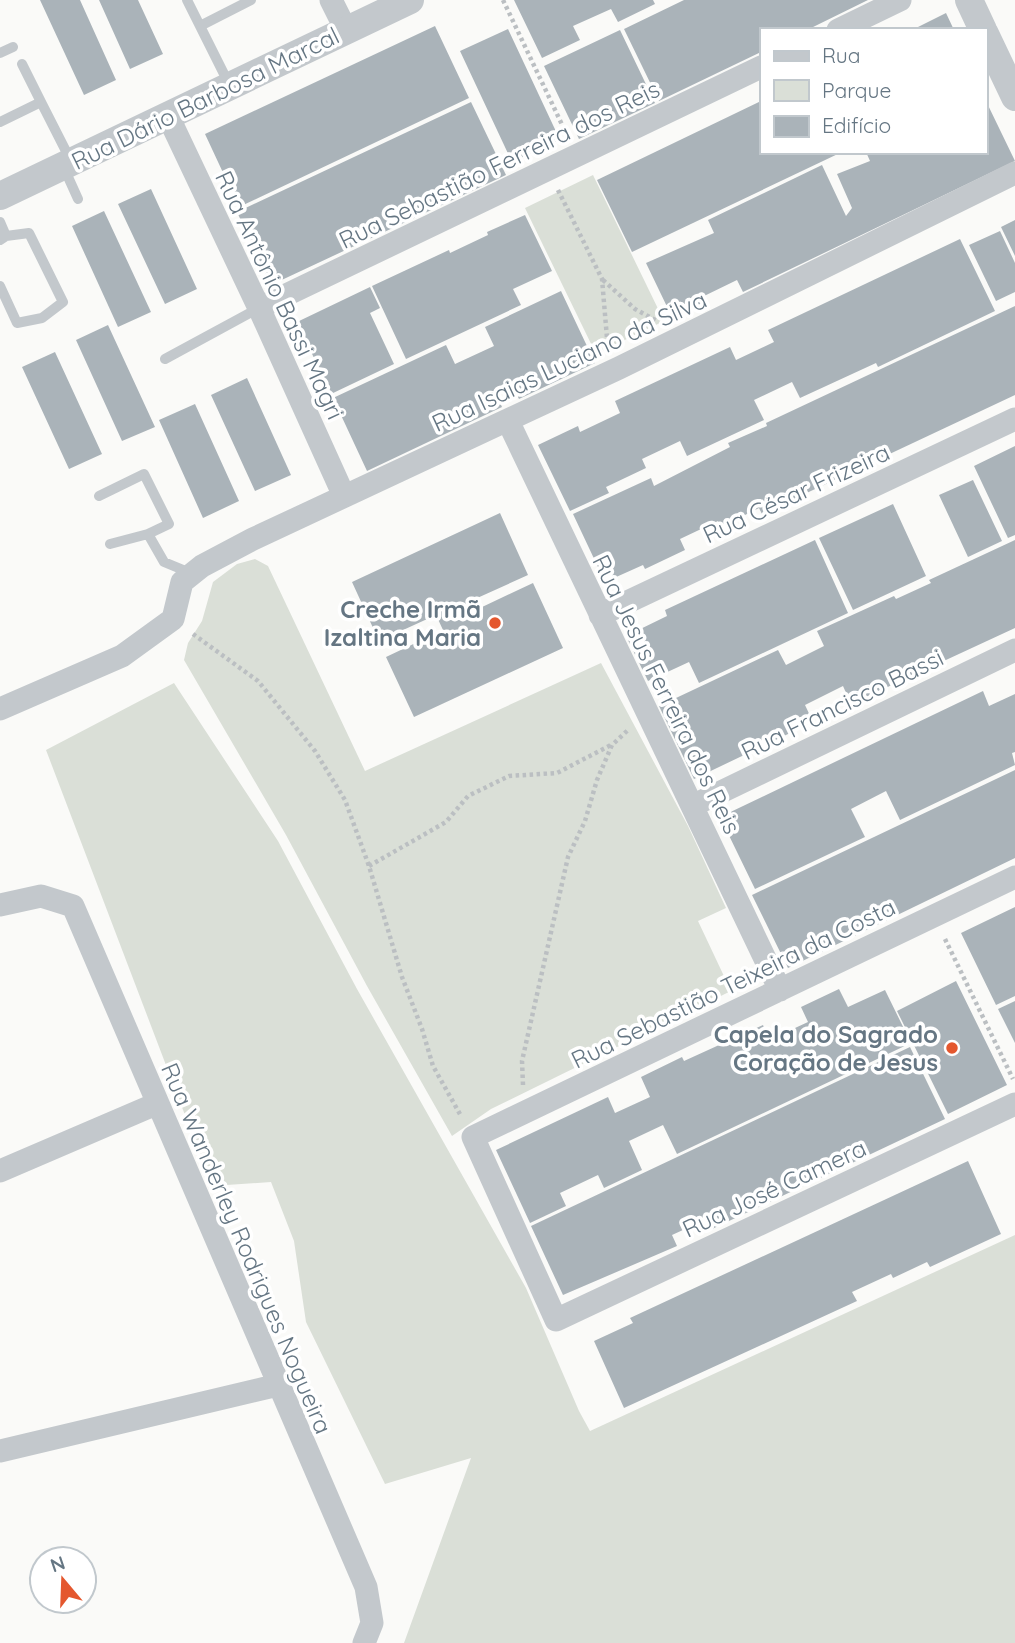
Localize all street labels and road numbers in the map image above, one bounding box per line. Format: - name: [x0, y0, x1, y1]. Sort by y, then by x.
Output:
- street label: Rua Dário Barbosa Marcal: [66, 20, 344, 176]
- street label: Rua Sebastião Ferreira dos Reis: [334, 73, 664, 255]
- street label: Rua Antônio Bassi Magri: [209, 166, 351, 424]
- street label: Rua Isaias Luciano da Silva: [427, 284, 711, 438]
- street label: Rua César Frizeira: [698, 437, 894, 549]
- street label: Rua Jesus Ferreira dos Reis: [586, 550, 748, 838]
- street label: Rua Francisco Bassi: [736, 642, 948, 766]
- street label: Rua Sebastião Teixeira da Costa: [566, 891, 900, 1075]
- street label: Rua Wanderley Rodrigues Nogueira: [155, 1058, 339, 1438]
- street label: Rua José Camera: [677, 1132, 871, 1244]

